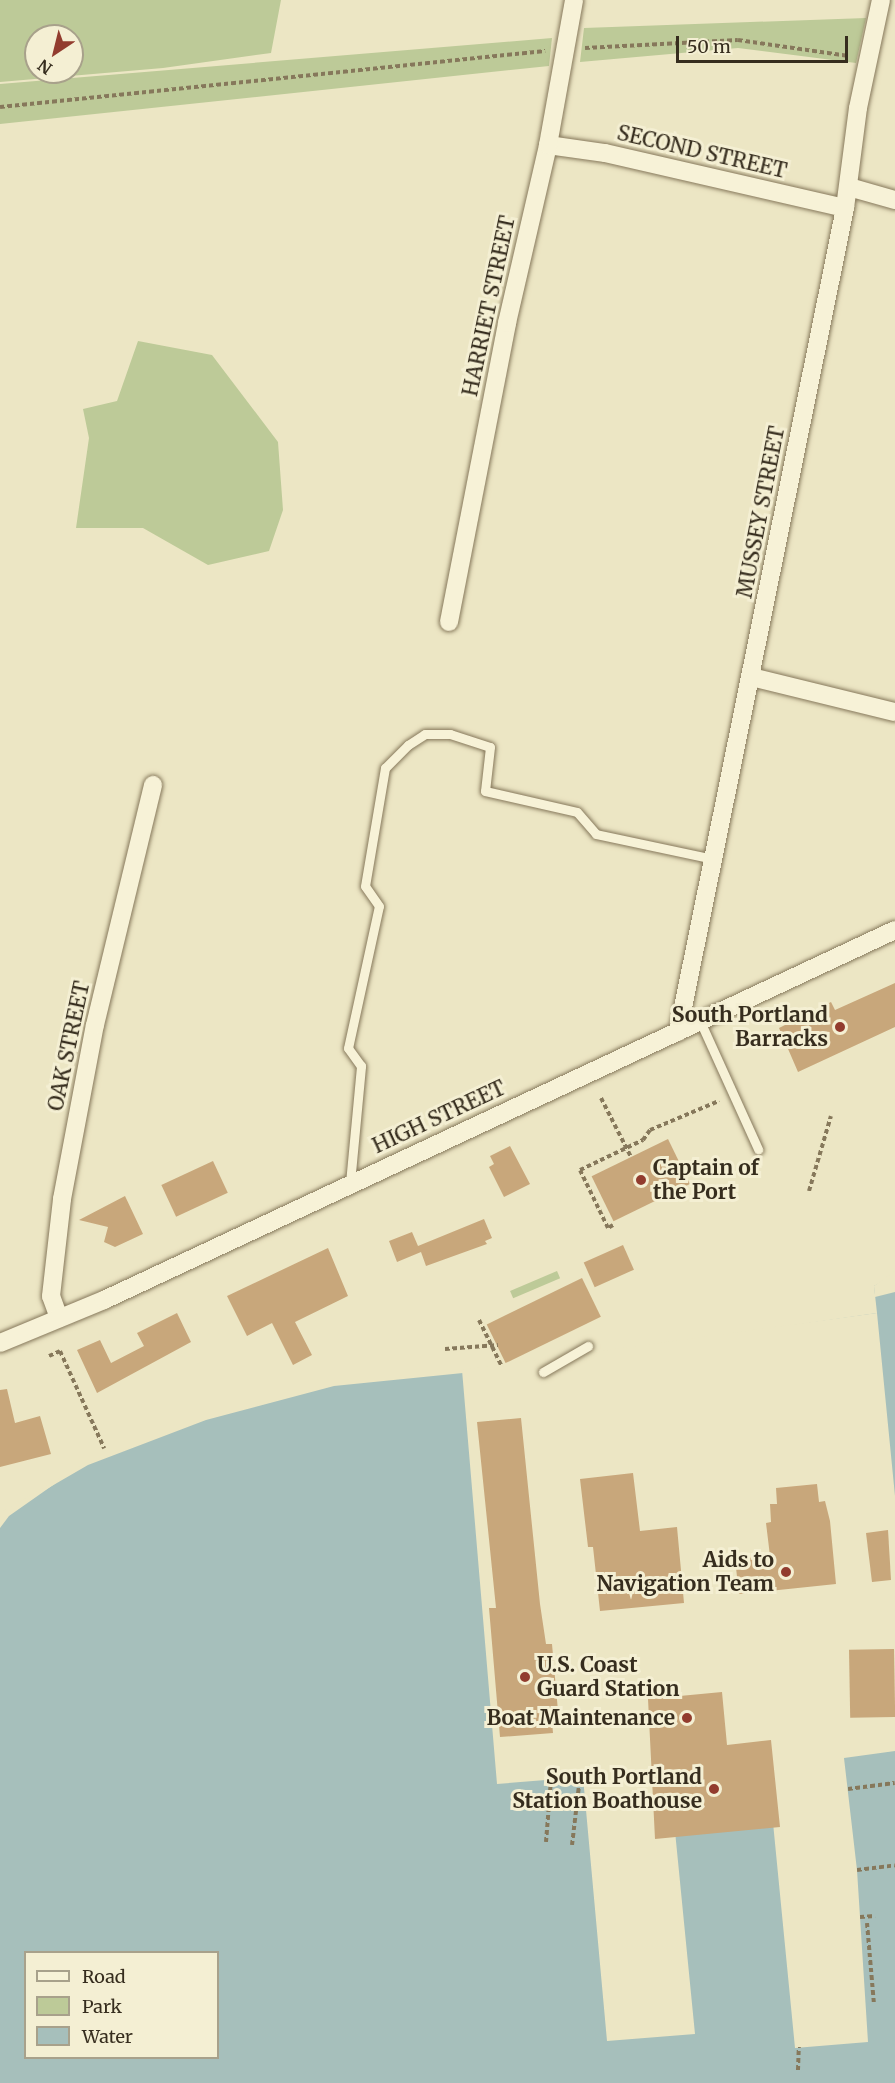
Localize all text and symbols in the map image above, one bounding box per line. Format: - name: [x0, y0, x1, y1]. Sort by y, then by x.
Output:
- north arrow: [24, 24, 84, 84]
- scale bar: [679, 24, 852, 62]
- text: 50 m: [687, 35, 731, 58]
- text: N: [34, 55, 56, 79]
- street label: SECOND STREET: [615, 120, 789, 184]
- street label: HARRIET STREET: [458, 213, 520, 399]
- street label: MUSSEY STREET: [732, 424, 790, 600]
- street label: OAK STREET: [43, 979, 95, 1113]
- place label: South Portland Barracks: [672, 1002, 828, 1052]
- marker: South Portland Barracks: [833, 1020, 847, 1034]
- street label: HIGH STREET: [368, 1075, 510, 1159]
- place label: Captain of the Port: [653, 1155, 759, 1205]
- marker: Captain of the Port: [634, 1173, 648, 1187]
- place label: Aids to Navigation Team: [597, 1547, 774, 1597]
- marker: Aids to Navigation Team: [779, 1565, 793, 1579]
- place label: U.S. Coast Guard Station: [537, 1652, 680, 1702]
- marker: U.S. Coast Guard Station: [518, 1670, 532, 1684]
- place label: Boat Maintenance: [486, 1705, 675, 1731]
- marker: Boat Maintenance: [680, 1711, 694, 1725]
- place label: South Portland Station Boathouse: [512, 1764, 702, 1814]
- marker: South Portland Station Boathouse: [707, 1782, 721, 1796]
- legend: [24, 1951, 219, 2059]
- text: Road: [82, 1965, 126, 1988]
- text: Park: [82, 1995, 122, 2018]
- text: Water: [82, 2025, 133, 2048]

